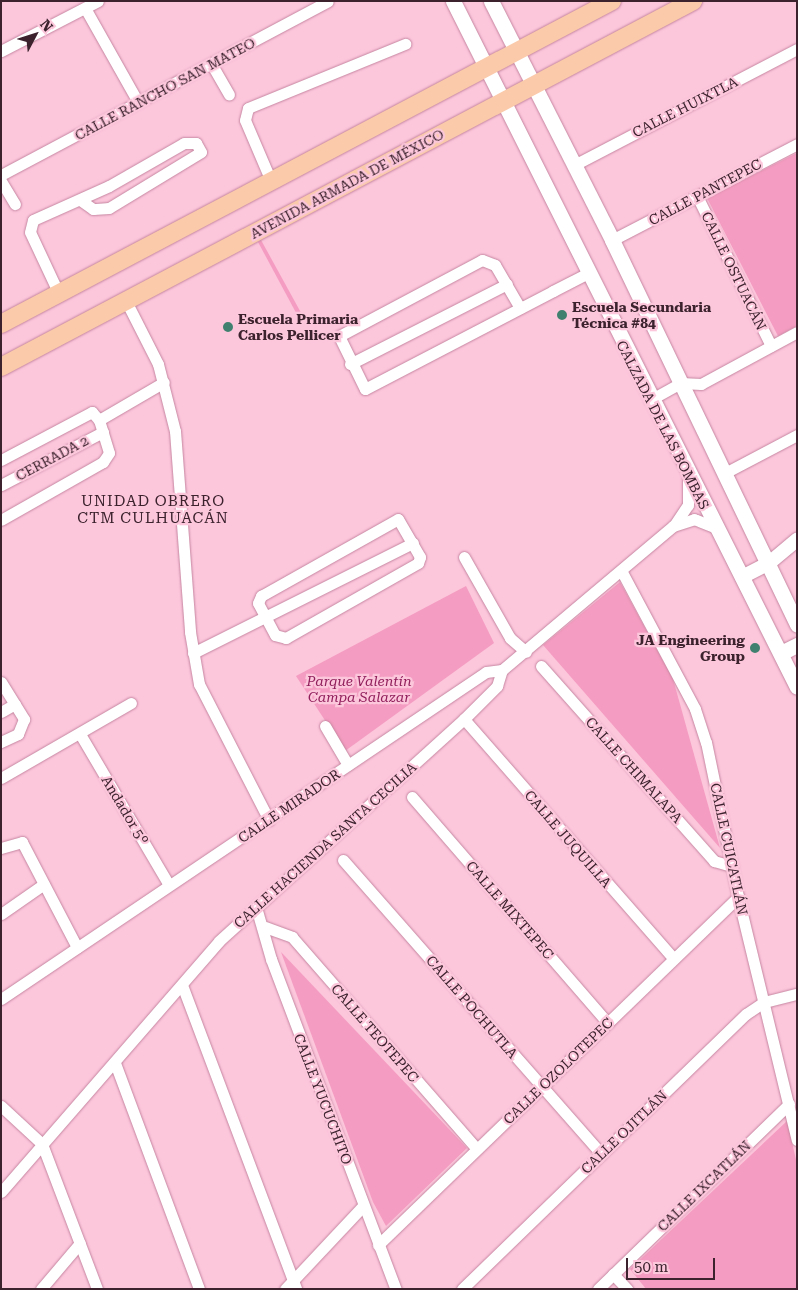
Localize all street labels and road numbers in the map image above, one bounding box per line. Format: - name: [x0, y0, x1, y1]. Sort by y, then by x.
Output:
- street label: CALLE RANCHO SAN MATEO: [72, 34, 258, 144]
- street label: CALLE HUIXTLA: [629, 73, 741, 141]
- street label: AVENIDA ARMADA DE MÉXICO: [247, 126, 447, 242]
- street label: CALLE PANTEPEC: [646, 155, 764, 229]
- street label: CALLE OSTUACÁN: [698, 209, 770, 333]
- street label: CALZADA DE LAS BOMBAS: [613, 338, 713, 512]
- street label: CERRADA 2: [13, 432, 91, 484]
- street label: CALLE CHIMALAPA: [582, 714, 686, 826]
- street label: CALLE HACIENDA SANTA CECILIA: [230, 759, 420, 931]
- street label: CALLE MIRADOR: [235, 766, 343, 846]
- street label: Andador 5º: [98, 773, 152, 847]
- street label: CALLE CUICATLÁN: [707, 781, 751, 917]
- street label: CALLE JUQUILLA: [521, 787, 615, 891]
- street label: CALLE MIXTEPEC: [463, 857, 557, 963]
- street label: CALLE POCHUTLA: [423, 952, 521, 1062]
- street label: CALLE TEOTEPEC: [328, 980, 422, 1086]
- street label: CALLE OZOLOTEPEC: [500, 1014, 616, 1128]
- street label: CALLE YUCUCHITO: [290, 1031, 356, 1167]
- street label: CALLE OJITLÁN: [578, 1087, 670, 1177]
- street label: CALLE IXCATLÁN: [654, 1137, 754, 1235]

